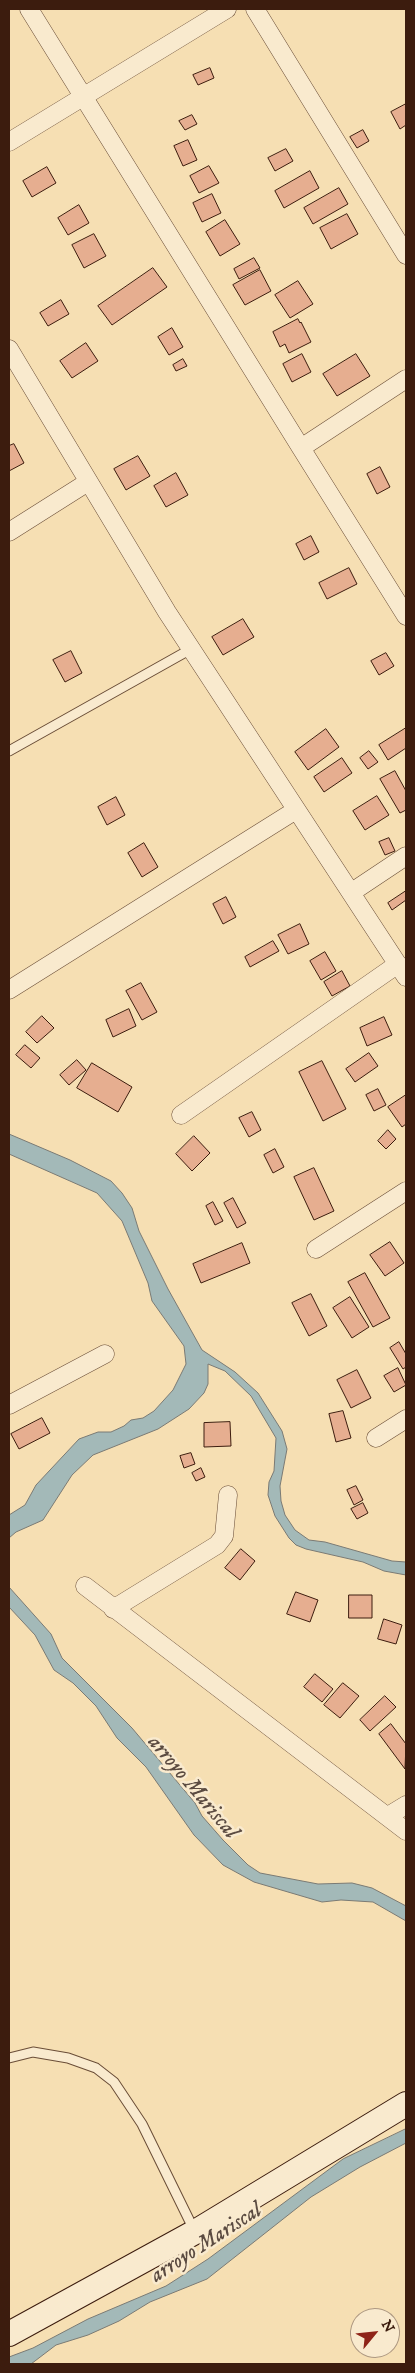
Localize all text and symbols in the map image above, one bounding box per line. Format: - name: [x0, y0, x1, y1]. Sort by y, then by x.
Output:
- water label: arroyo Mariscal: [141, 1731, 243, 1845]
- water label: arroyo Mariscal: [146, 2198, 268, 2290]
- north arrow: [350, 2308, 400, 2358]
- text: N: [377, 2317, 398, 2336]

